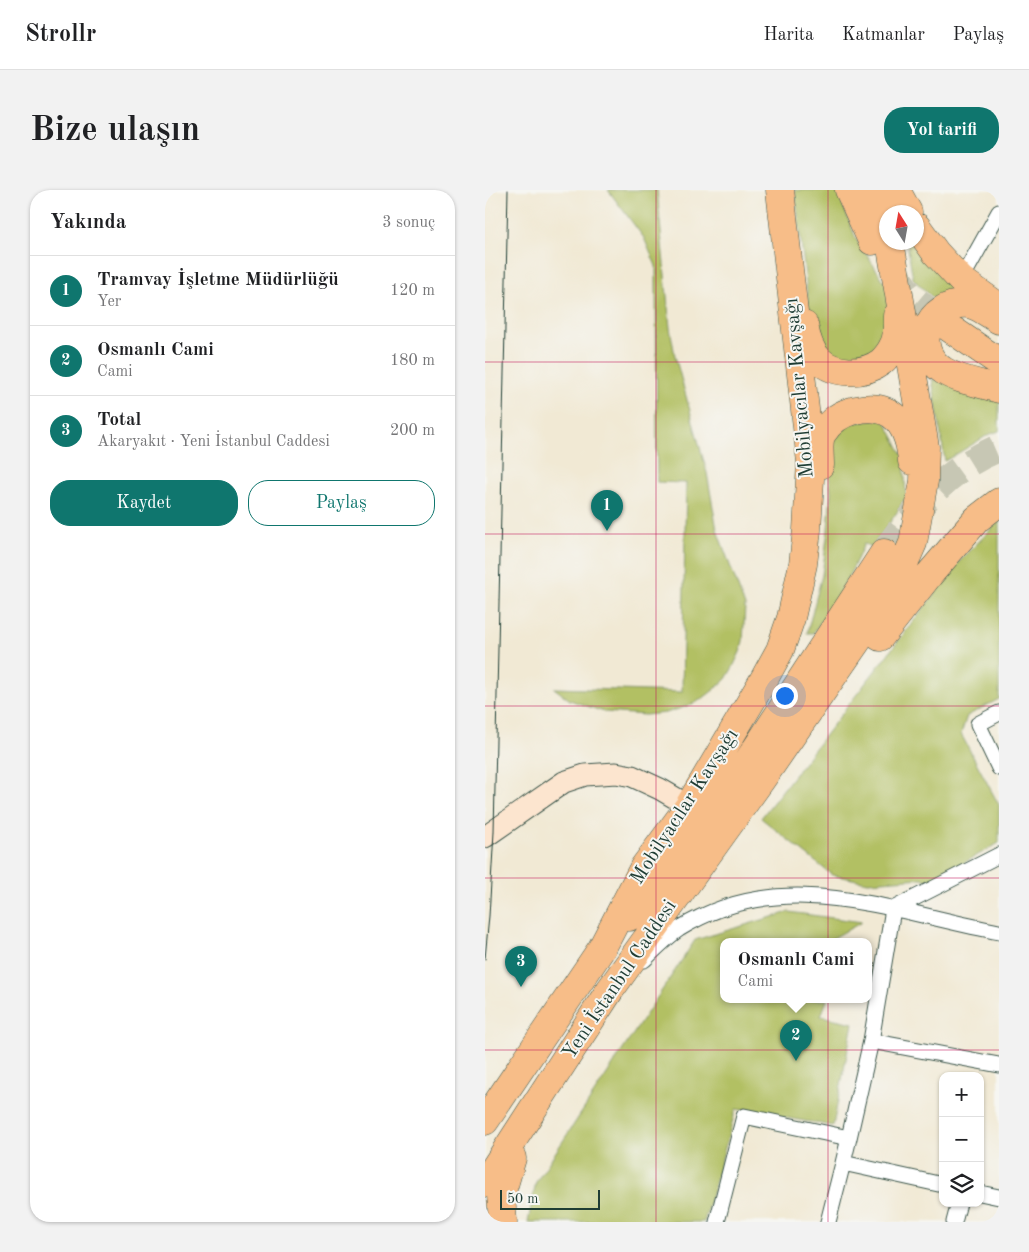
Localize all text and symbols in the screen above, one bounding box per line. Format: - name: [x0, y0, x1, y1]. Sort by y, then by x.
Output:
- text: Strollr: [25, 23, 96, 47]
- text: Harita: [763, 26, 814, 44]
- text: Katmanlar: [842, 26, 925, 44]
- text: Paylaş: [953, 26, 1004, 44]
- button: Yol tarifi: [884, 107, 999, 153]
- text: Bize ulaşın: [30, 113, 200, 148]
- north arrow: [879, 205, 924, 250]
- text: Yakında: [50, 212, 126, 233]
- text: 3 sonuç: [382, 215, 435, 231]
- text: Tramvay İşletme Müdürlüğü: [97, 271, 339, 290]
- text: 1: [61, 283, 71, 299]
- text: 120 m: [390, 283, 435, 299]
- text: Yer: [97, 294, 121, 310]
- street label: Mobilyacılar Kavşağı: [782, 297, 818, 479]
- text: Osmanlı Cami: [97, 341, 214, 360]
- text: 2: [61, 353, 71, 369]
- text: 180 m: [390, 353, 435, 369]
- text: Cami: [97, 364, 133, 380]
- text: Total: [97, 411, 141, 430]
- text: 3: [61, 423, 71, 439]
- text: 200 m: [390, 423, 435, 439]
- text: Akaryakıt · Yeni İstanbul Caddesi: [97, 434, 330, 450]
- button: Kaydet: [50, 480, 238, 526]
- button: Paylaş: [248, 480, 435, 526]
- pin: 1: [591, 490, 623, 531]
- your location: [772, 683, 798, 709]
- street label: Mobilyacılar Kavşağı: [627, 726, 743, 888]
- street label: Yeni İstanbul Caddesi: [558, 895, 681, 1063]
- popup: [720, 938, 872, 1003]
- pin: 3: [505, 946, 537, 987]
- text: Osmanlı Cami: [738, 951, 854, 970]
- text: Cami: [738, 974, 773, 990]
- pin: 2: [780, 1020, 812, 1061]
- map controls: [939, 1072, 984, 1207]
- button: +: [939, 1072, 984, 1117]
- button: −: [939, 1117, 984, 1162]
- button: layers: [939, 1162, 984, 1207]
- scale bar: [500, 1187, 600, 1210]
- text: 50 m: [507, 1192, 538, 1206]

